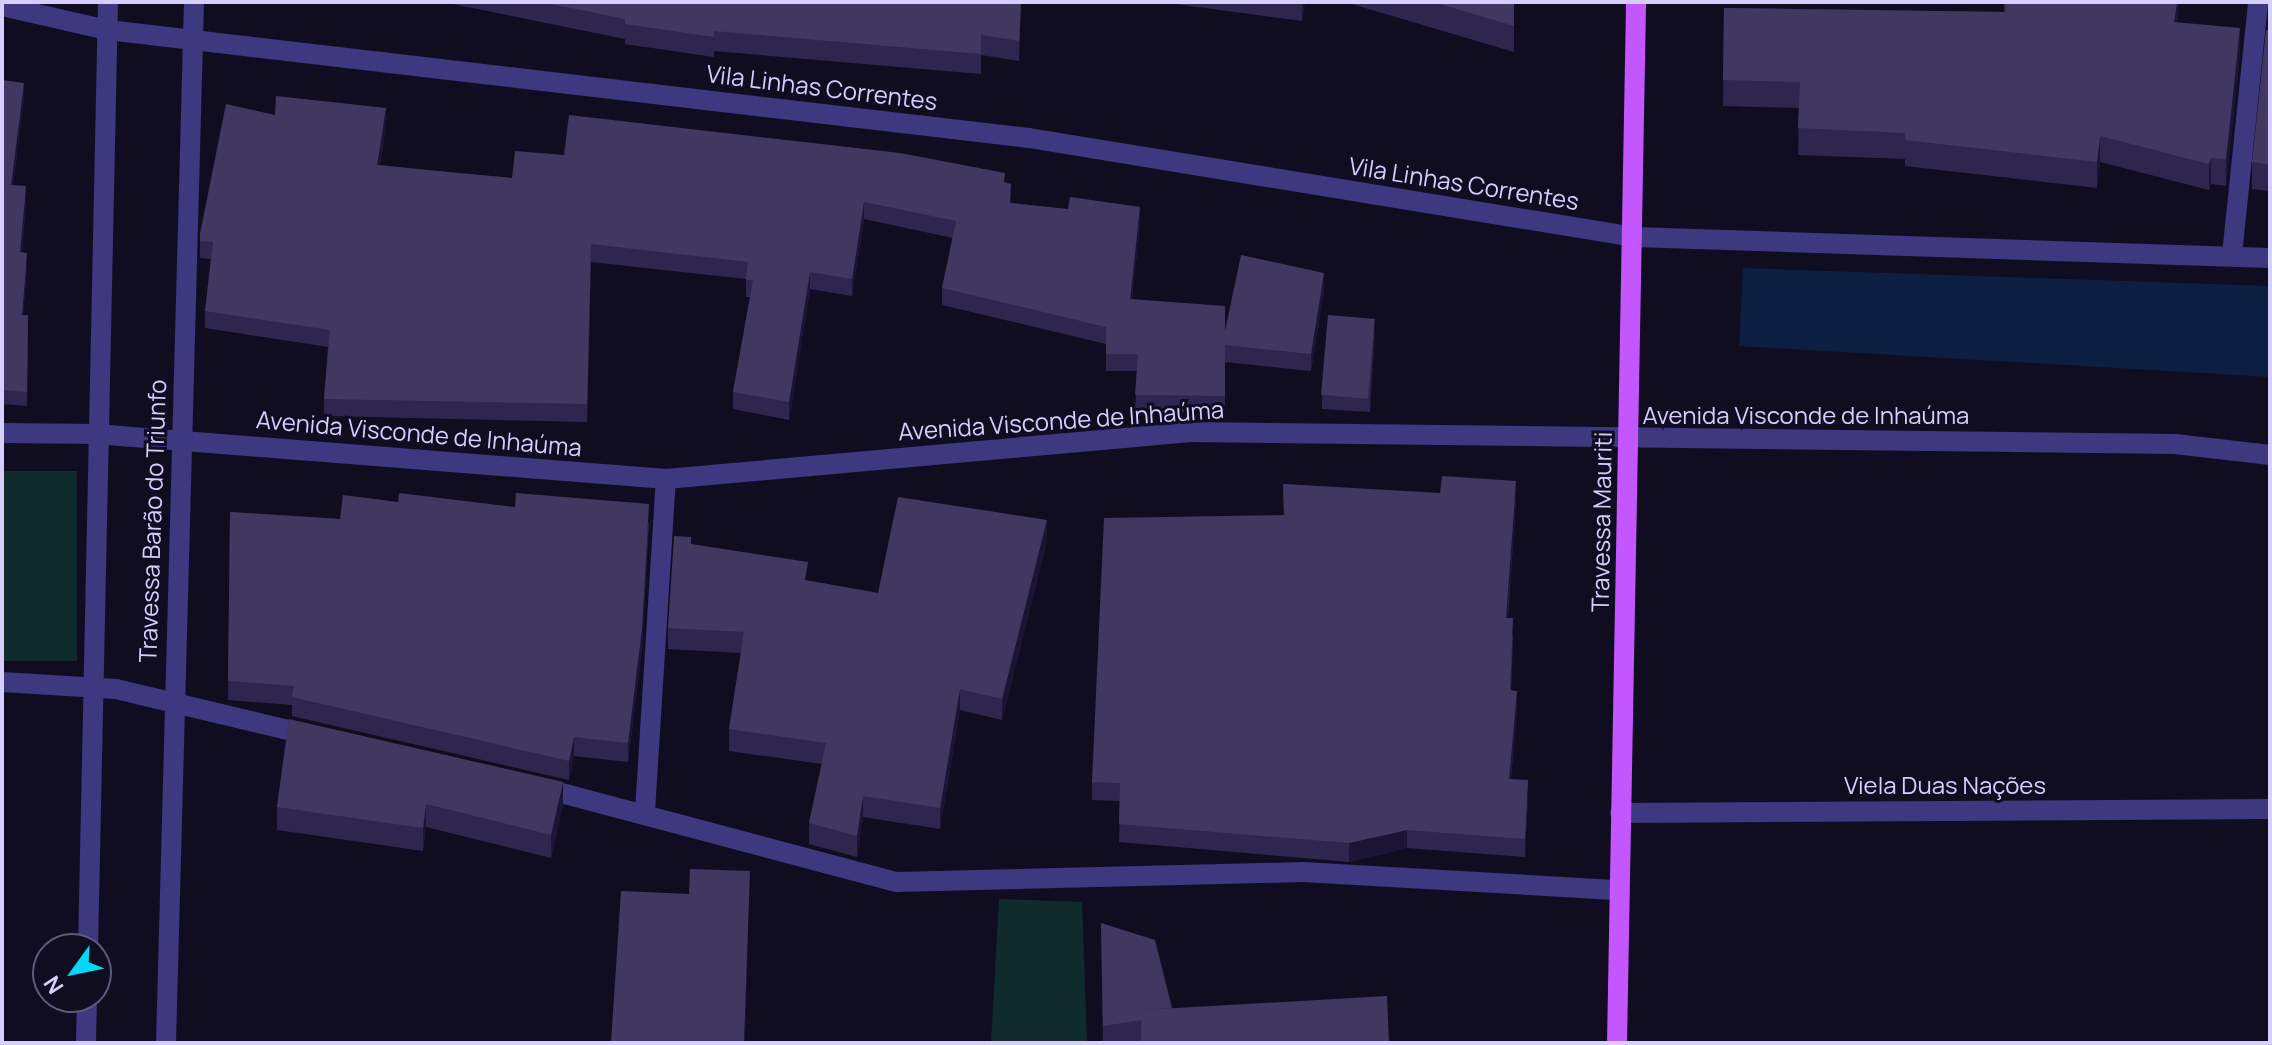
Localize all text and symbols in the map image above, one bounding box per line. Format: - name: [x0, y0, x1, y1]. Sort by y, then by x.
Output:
- street label: Vila Linhas Correntes: [705, 59, 939, 115]
- street label: Vila Linhas Correntes: [1347, 151, 1581, 215]
- street label: Travessa Barão do Triunfo: [133, 379, 171, 663]
- street label: Avenida Visconde de Inhaúma: [897, 394, 1225, 446]
- street label: Avenida Visconde de Inhaúma: [1643, 401, 1969, 429]
- street label: Avenida Visconde de Inhaúma: [255, 404, 583, 462]
- street label: Travessa Mauriti: [1585, 432, 1617, 612]
- street label: Viela Duas Nações: [1844, 771, 2046, 799]
- north arrow: [32, 933, 112, 1013]
- text: N: [37, 970, 70, 1000]

